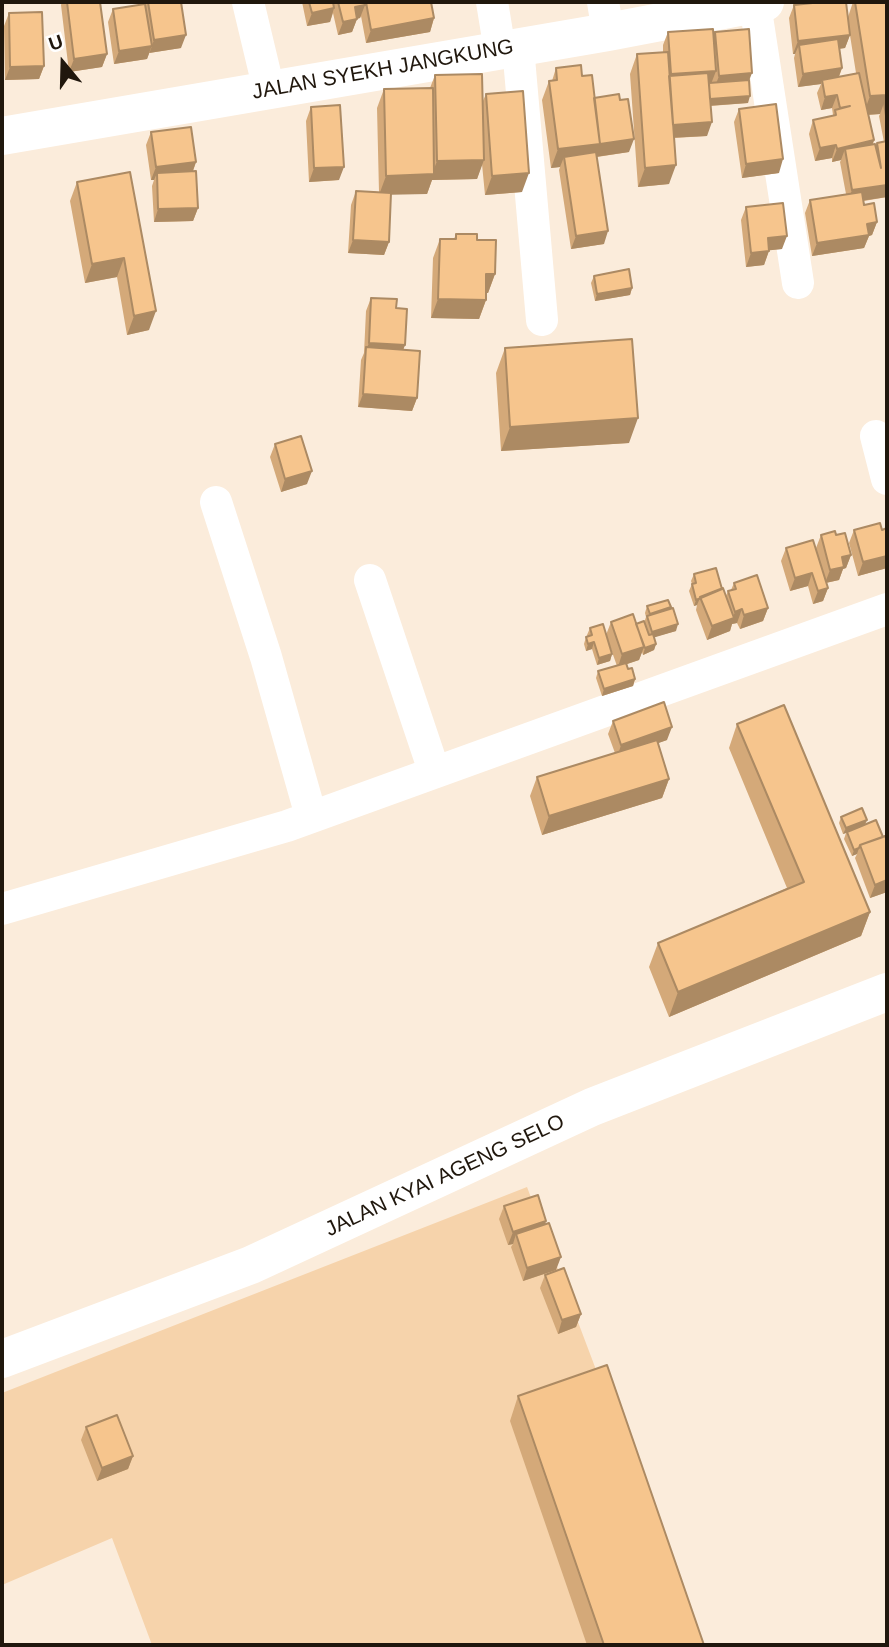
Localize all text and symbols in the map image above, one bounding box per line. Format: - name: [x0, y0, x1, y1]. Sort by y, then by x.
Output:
- north arrow: [28, 28, 98, 98]
- text: U: [46, 31, 66, 55]
- street label: JALAN SYEKH JANGKUNG: [250, 35, 516, 105]
- street label: JALAN KYAI AGENG SELO: [321, 1109, 569, 1243]

